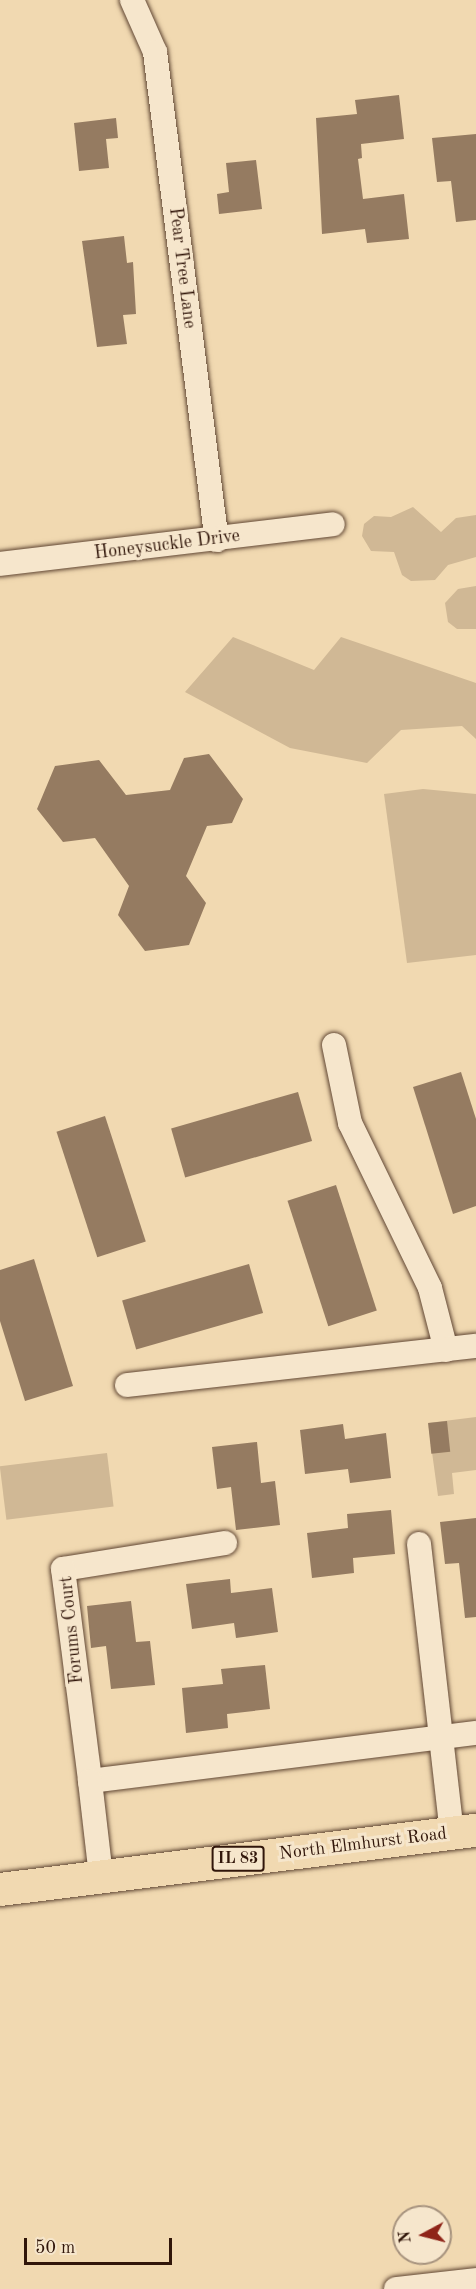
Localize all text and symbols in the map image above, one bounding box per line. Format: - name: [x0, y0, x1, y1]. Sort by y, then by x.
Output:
- street label: Pear Tree Lane: [164, 206, 200, 330]
- street label: Honeysuckle Drive: [93, 525, 241, 565]
- street label: Forums Court: [56, 1575, 88, 1685]
- street label: North Elmhurst Road: [278, 1823, 448, 1865]
- road number: IL 83: [211, 1846, 265, 1872]
- north arrow: [392, 2205, 452, 2265]
- scale bar: [27, 2226, 176, 2264]
- text: N: [397, 2230, 415, 2244]
- text: 50 m: [35, 2239, 75, 2257]

